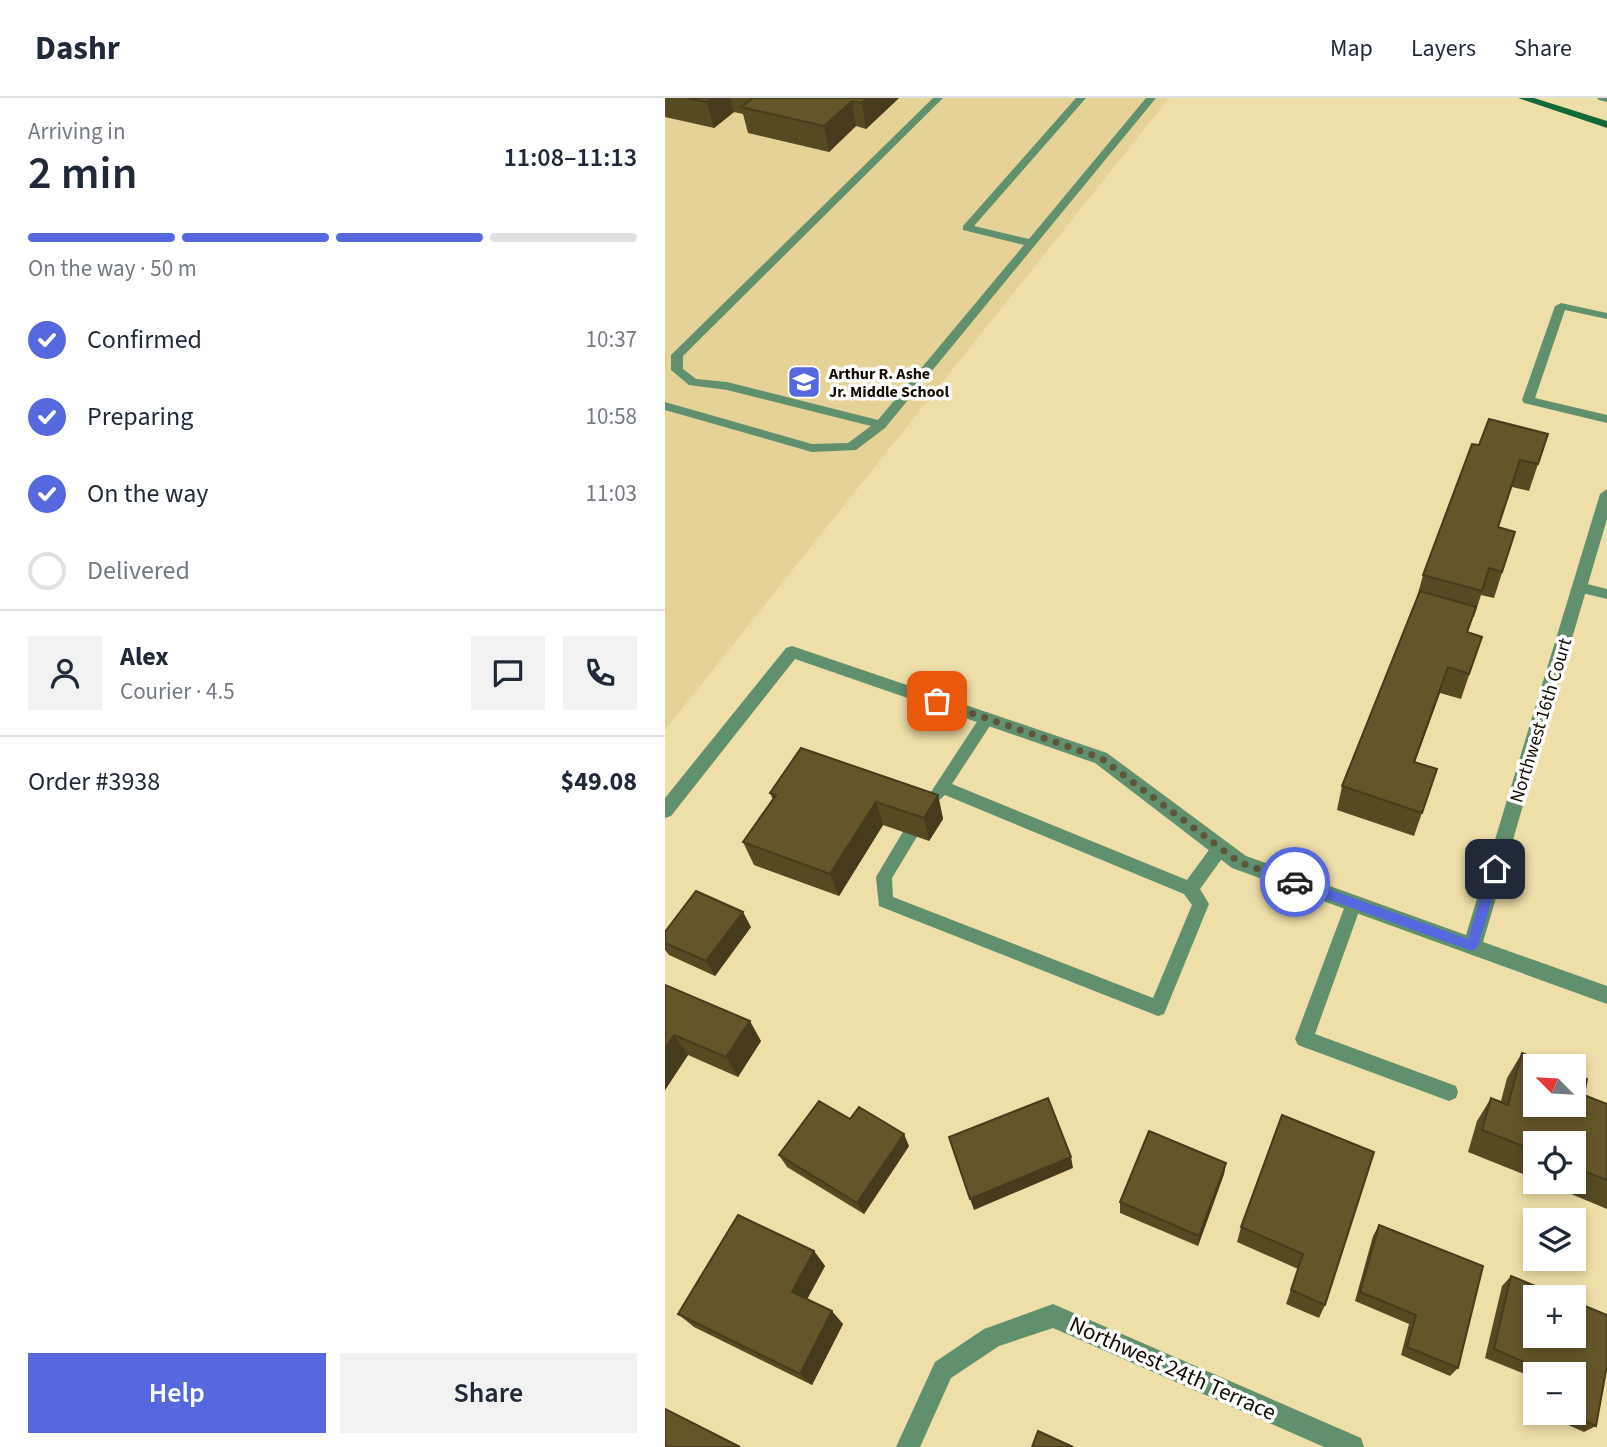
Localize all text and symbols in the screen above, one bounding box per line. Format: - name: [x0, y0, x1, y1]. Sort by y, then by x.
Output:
- text: Dashr: [35, 25, 120, 72]
- text: Map: [1330, 31, 1373, 66]
- text: Layers: [1411, 31, 1476, 66]
- text: Share: [1514, 31, 1572, 66]
- text: Arriving in: [28, 115, 126, 148]
- text: 11:08–11:13: [504, 139, 637, 176]
- text: 2 min: [28, 141, 137, 206]
- text: On the way · 50 m: [28, 252, 197, 285]
- icon: check: [28, 321, 66, 359]
- text: Confirmed: [87, 321, 202, 358]
- text: 10:37: [586, 323, 637, 356]
- school or university icon: Arthur R. Ashe Jr. Middle School: [785, 363, 823, 401]
- place label: Arthur R. Ashe Jr. Middle School: [828, 363, 949, 403]
- icon: check: [28, 398, 66, 436]
- text: Preparing: [87, 398, 193, 435]
- text: 10:58: [586, 400, 637, 433]
- icon: check: [28, 475, 66, 513]
- text: On the way: [87, 475, 208, 512]
- text: 11:03: [586, 477, 637, 510]
- text: Delivered: [87, 552, 190, 589]
- street label: Northwest 16th Court: [1504, 634, 1579, 806]
- button: person: [28, 636, 102, 710]
- button: chat: [471, 636, 545, 710]
- button: phone: [563, 636, 637, 710]
- text: Alex: [120, 638, 169, 675]
- pin: [907, 671, 967, 731]
- text: Courier · 4.5: [120, 675, 235, 708]
- icon: bag: [918, 682, 956, 720]
- text: Order #3938: [28, 763, 160, 800]
- text: $49.08: [561, 763, 637, 800]
- pin: [1465, 839, 1525, 899]
- courier: [1260, 847, 1330, 917]
- icon: home: [1476, 850, 1514, 888]
- icon: car: [1276, 863, 1314, 901]
- north arrow: [1523, 1054, 1585, 1116]
- map controls: [1523, 1054, 1586, 1425]
- button: locate: [1523, 1131, 1586, 1194]
- button: layers: [1523, 1208, 1586, 1271]
- button: +: [1523, 1285, 1586, 1348]
- street label: Northwest 24th Terrace: [1064, 1308, 1282, 1429]
- button: Help: [28, 1353, 326, 1433]
- button: Share: [340, 1353, 637, 1433]
- button: −: [1523, 1362, 1586, 1425]

